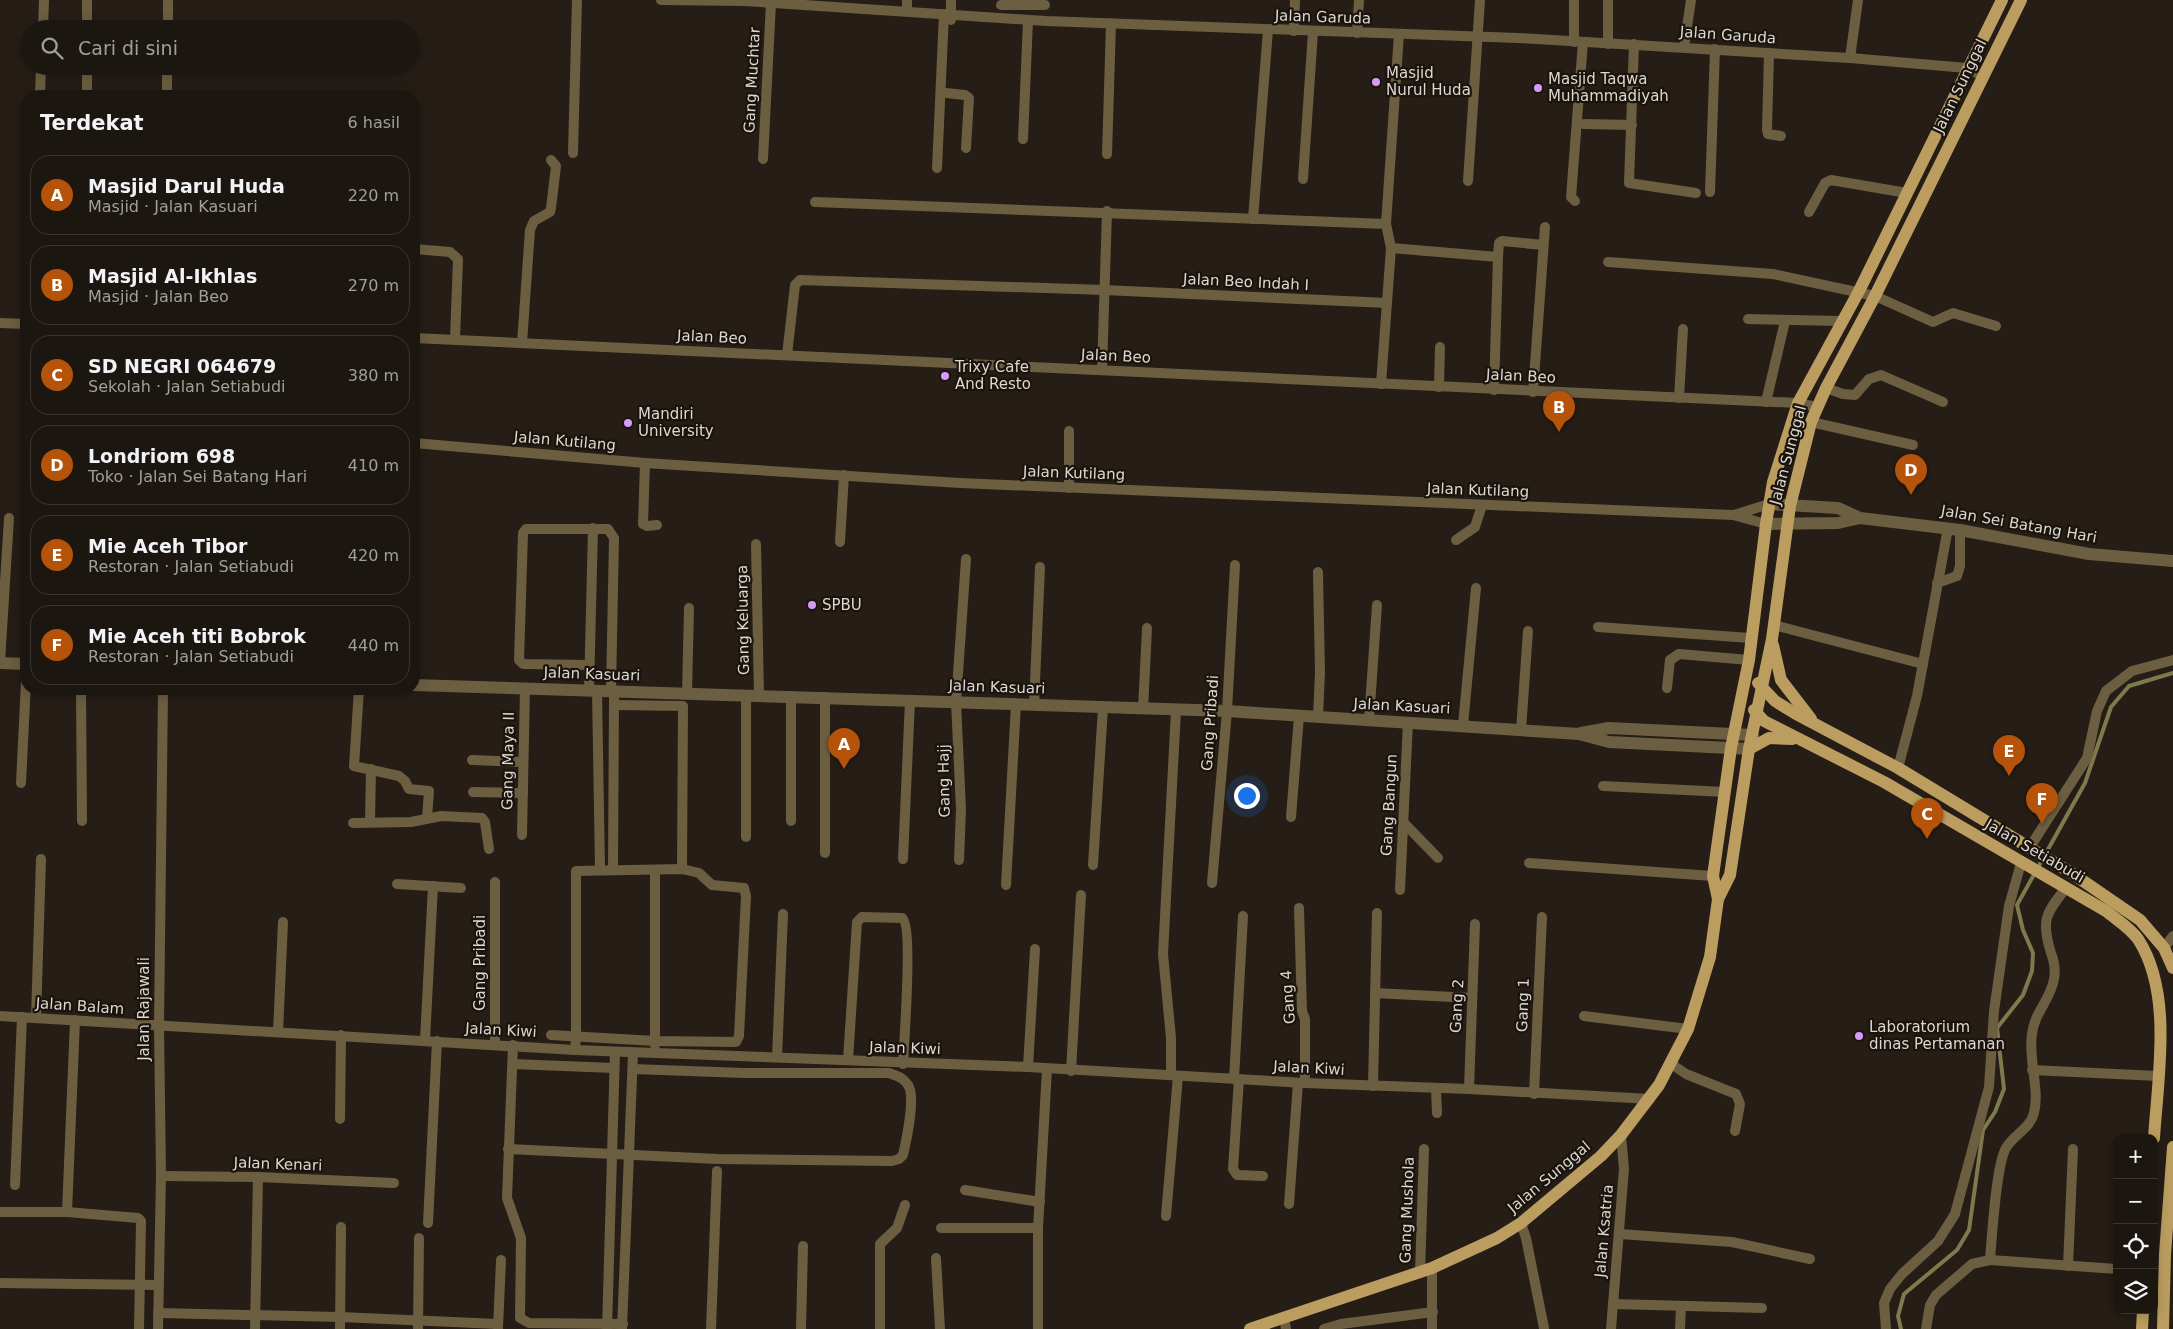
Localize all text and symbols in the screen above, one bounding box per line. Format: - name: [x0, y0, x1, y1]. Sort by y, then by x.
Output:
- street label: Jalan Garuda: [1273, 6, 1372, 28]
- search box: [20, 20, 420, 75]
- street label: Jalan Garuda: [1678, 23, 1777, 47]
- street label: Gang Muchtar: [740, 26, 764, 133]
- icon: search: [38, 34, 66, 62]
- street label: Jalan Sunggal: [1929, 36, 1990, 137]
- text: Cari di sini: [78, 37, 178, 59]
- place label: Masjid Nurul Huda: [1386, 64, 1471, 99]
- place label: Masjid Taqwa Muhammadiyah: [1548, 70, 1669, 105]
- marker: Masjid Nurul Huda: [1370, 76, 1382, 88]
- marker: Masjid Taqwa Muhammadiyah: [1532, 82, 1544, 94]
- text: Terdekat: [40, 111, 144, 135]
- text: 6 hasil: [348, 113, 400, 132]
- text: Masjid Darul Huda: [88, 175, 285, 197]
- text: A: [51, 186, 63, 205]
- text: 220 m: [348, 186, 399, 205]
- text: Masjid · Jalan Kasuari: [88, 197, 258, 216]
- text: Masjid Al-Ikhlas: [88, 265, 257, 287]
- street label: Jalan Beo Indah I: [1182, 270, 1309, 294]
- text: B: [51, 276, 63, 295]
- text: 270 m: [348, 276, 399, 295]
- text: Masjid · Jalan Beo: [88, 287, 229, 306]
- street label: Jalan Beo: [676, 326, 747, 348]
- street label: Jalan Beo: [1080, 345, 1151, 367]
- text: SD NEGRI 064679: [88, 355, 276, 377]
- place label: Trixy Cafe And Resto: [954, 358, 1031, 393]
- street label: Jalan Beo: [1485, 365, 1556, 387]
- text: C: [51, 366, 63, 385]
- text: 380 m: [348, 366, 399, 385]
- marker: Trixy Cafe And Resto: [939, 370, 951, 382]
- text: Sekolah · Jalan Setiabudi: [88, 377, 286, 396]
- pin: B: [1543, 391, 1575, 432]
- street label: Jalan Sunggal: [1766, 403, 1810, 508]
- place label: Mandiri University: [638, 405, 714, 440]
- marker: Mandiri University: [622, 417, 634, 429]
- street label: Jalan Kutilang: [512, 427, 617, 454]
- text: Londriom 698: [88, 445, 235, 467]
- pin: D: [1895, 454, 1927, 495]
- text: D: [50, 456, 64, 475]
- text: 410 m: [348, 456, 399, 475]
- street label: Jalan Kutilang: [1022, 462, 1125, 484]
- text: Toko · Jalan Sei Batang Hari: [88, 467, 307, 486]
- street label: Jalan Kutilang: [1426, 479, 1529, 501]
- street label: Jalan Sei Batang Hari: [1939, 501, 2098, 547]
- text: Mie Aceh Tibor: [88, 535, 247, 557]
- text: E: [52, 546, 62, 565]
- text: 420 m: [348, 546, 399, 565]
- text: Restoran · Jalan Setiabudi: [88, 557, 294, 576]
- street label: Gang Keluarga: [733, 565, 753, 675]
- place label: SPBU: [822, 596, 862, 614]
- marker: SPBU: [806, 599, 818, 611]
- text: Mie Aceh titi Bobrok: [88, 625, 306, 647]
- text: F: [52, 636, 62, 655]
- text: 440 m: [348, 636, 399, 655]
- text: Restoran · Jalan Setiabudi: [88, 647, 294, 666]
- street label: Jalan Kasuari: [542, 663, 641, 685]
- street label: Gang Pribadi: [1198, 674, 1222, 772]
- street label: Jalan Kasuari: [947, 676, 1046, 698]
- street label: Jalan Kasuari: [1352, 694, 1451, 718]
- street label: Gang Maya II: [498, 712, 518, 810]
- pin: A: [828, 728, 860, 769]
- pin: E: [1993, 735, 2025, 776]
- street label: Gang Hajj: [934, 744, 954, 818]
- street label: Gang Bangun: [1377, 754, 1401, 856]
- your location: [1234, 783, 1260, 809]
- pin: F: [2026, 783, 2058, 824]
- pin: C: [1911, 798, 1943, 839]
- street label: Jalan Setiabudi: [1981, 815, 2088, 887]
- street label: Gang Pribadi: [471, 915, 489, 1011]
- street label: Jalan Rajawali: [135, 957, 153, 1062]
- street label: Gang 4: [1277, 969, 1299, 1025]
- street label: Gang 2: [1447, 978, 1467, 1034]
- street label: Gang 1: [1513, 978, 1533, 1032]
- street label: Jalan Balam: [34, 994, 125, 1018]
- place label: Laboratorium dinas Pertamanan: [1869, 1018, 2005, 1053]
- street label: Jalan Kiwi: [464, 1019, 537, 1041]
- marker: Laboratorium dinas Pertamanan: [1853, 1030, 1865, 1042]
- street label: Jalan Kiwi: [868, 1038, 941, 1058]
- street label: Jalan Kiwi: [1272, 1057, 1345, 1079]
- map controls: [2113, 1134, 2158, 1314]
- button: +: [2113, 1134, 2158, 1179]
- street label: Jalan Sunggal: [1503, 1137, 1594, 1217]
- street label: Jalan Kenari: [232, 1153, 323, 1175]
- street label: Gang Mushola: [1396, 1156, 1418, 1264]
- button: −: [2113, 1179, 2158, 1224]
- street label: Jalan Ksatria: [1591, 1184, 1617, 1279]
- button: locate: [2113, 1224, 2158, 1269]
- button: layers: [2113, 1269, 2158, 1314]

